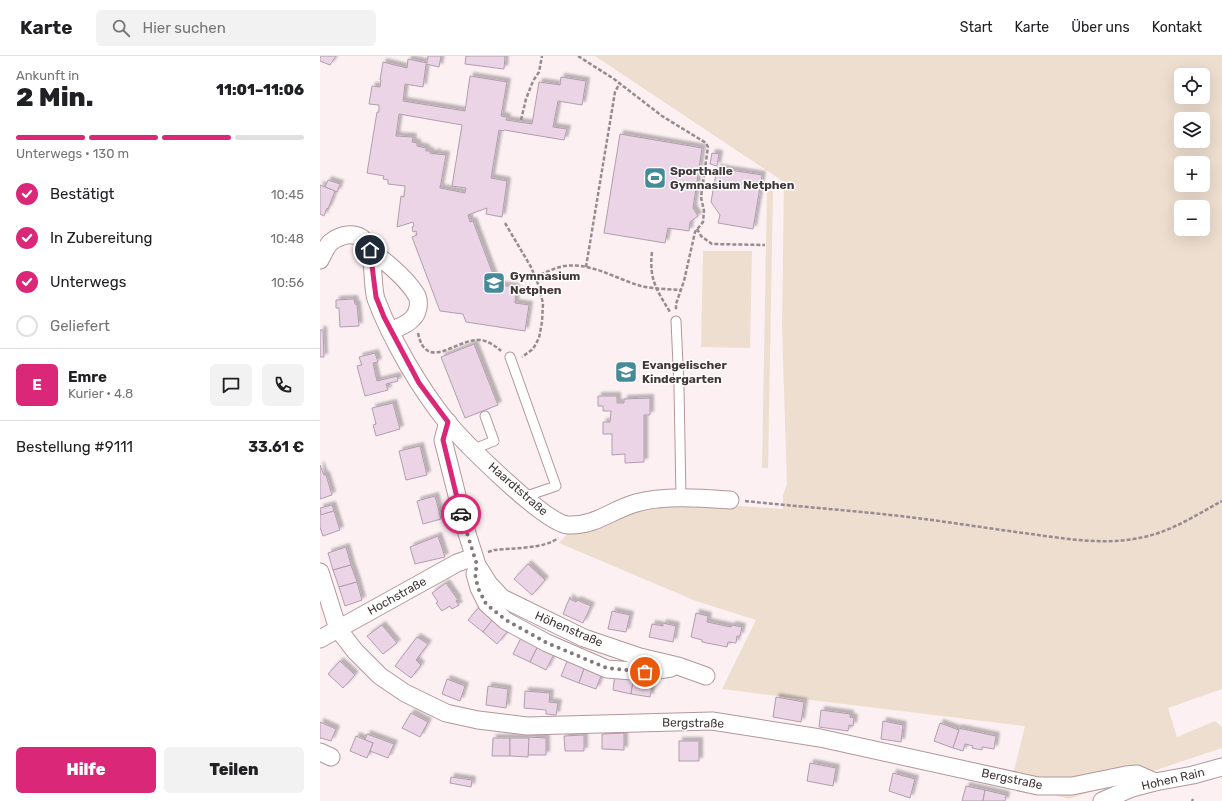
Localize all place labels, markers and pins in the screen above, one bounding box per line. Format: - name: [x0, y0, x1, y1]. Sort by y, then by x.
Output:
- place label: Sporthalle Gymnasium Netphen: [670, 164, 795, 192]
- sports icon: Sporthalle Gymnasium Netphen: [642, 165, 668, 191]
- pin: [353, 233, 387, 267]
- place label: Gymnasium Netphen: [510, 269, 580, 297]
- school or university icon: Gymnasium Netphen: [481, 270, 507, 296]
- place label: Evangelischer Kindergarten: [642, 358, 727, 386]
- school or university icon: Evangelischer Kindergarten: [613, 359, 639, 385]
- pin: [628, 655, 662, 689]

